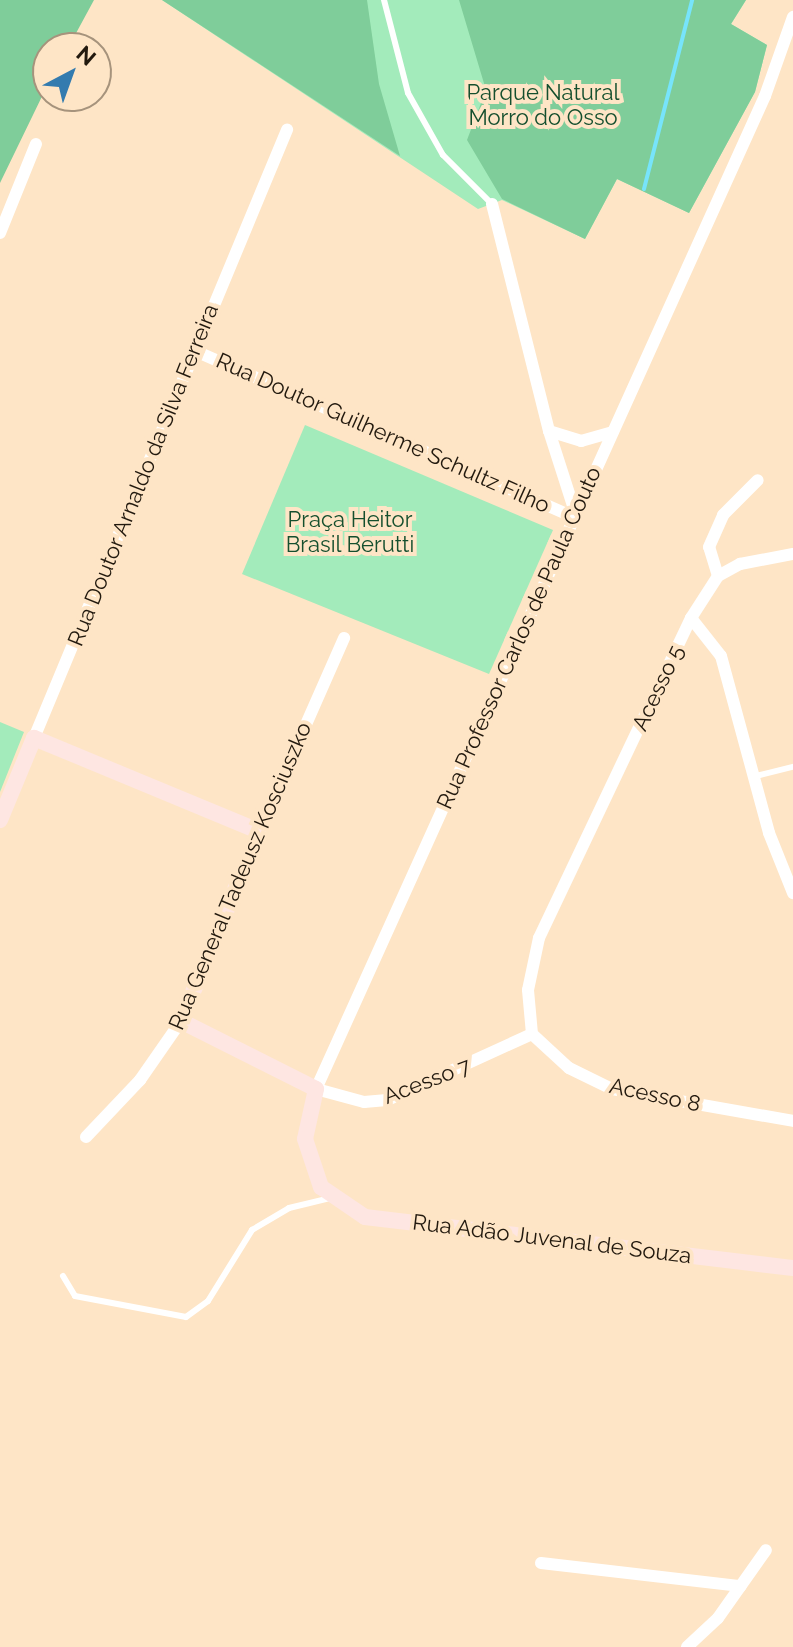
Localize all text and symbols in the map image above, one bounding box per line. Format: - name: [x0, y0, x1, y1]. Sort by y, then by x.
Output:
- north arrow: [32, 32, 112, 112]
- text: N: [72, 40, 101, 71]
- park label: Parque Natural Morro do Osso: [467, 79, 619, 130]
- street label: Rua Doutor Arnaldo da Silva Ferreira: [62, 300, 224, 650]
- street label: Rua Doutor Guilherme Schultz Filho: [212, 347, 554, 519]
- street label: Rua Professor Carlos de Paula Couto: [431, 463, 607, 813]
- park label: Praça Heitor Brasil Berutti: [285, 506, 415, 558]
- street label: Acesso 5: [627, 641, 689, 735]
- street label: Rua General Tadeusz Kosciuszko: [163, 718, 317, 1034]
- street label: Acesso 7: [380, 1052, 474, 1110]
- street label: Acesso 8: [607, 1072, 703, 1118]
- street label: Rua Adão Juvenal de Souza: [410, 1209, 694, 1269]

